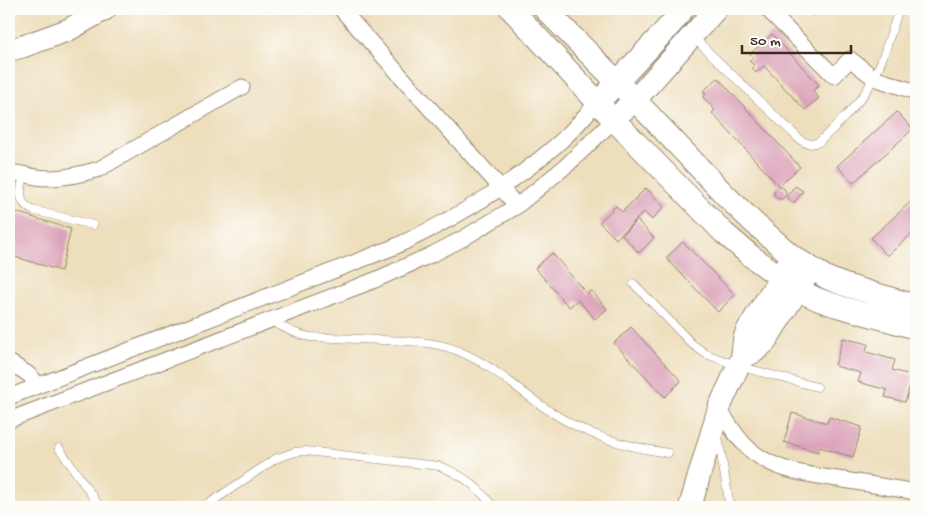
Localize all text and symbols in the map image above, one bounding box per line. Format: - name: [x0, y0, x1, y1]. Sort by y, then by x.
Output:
- scale bar: [742, 22, 851, 54]
- text: 50 m: [750, 33, 781, 51]

